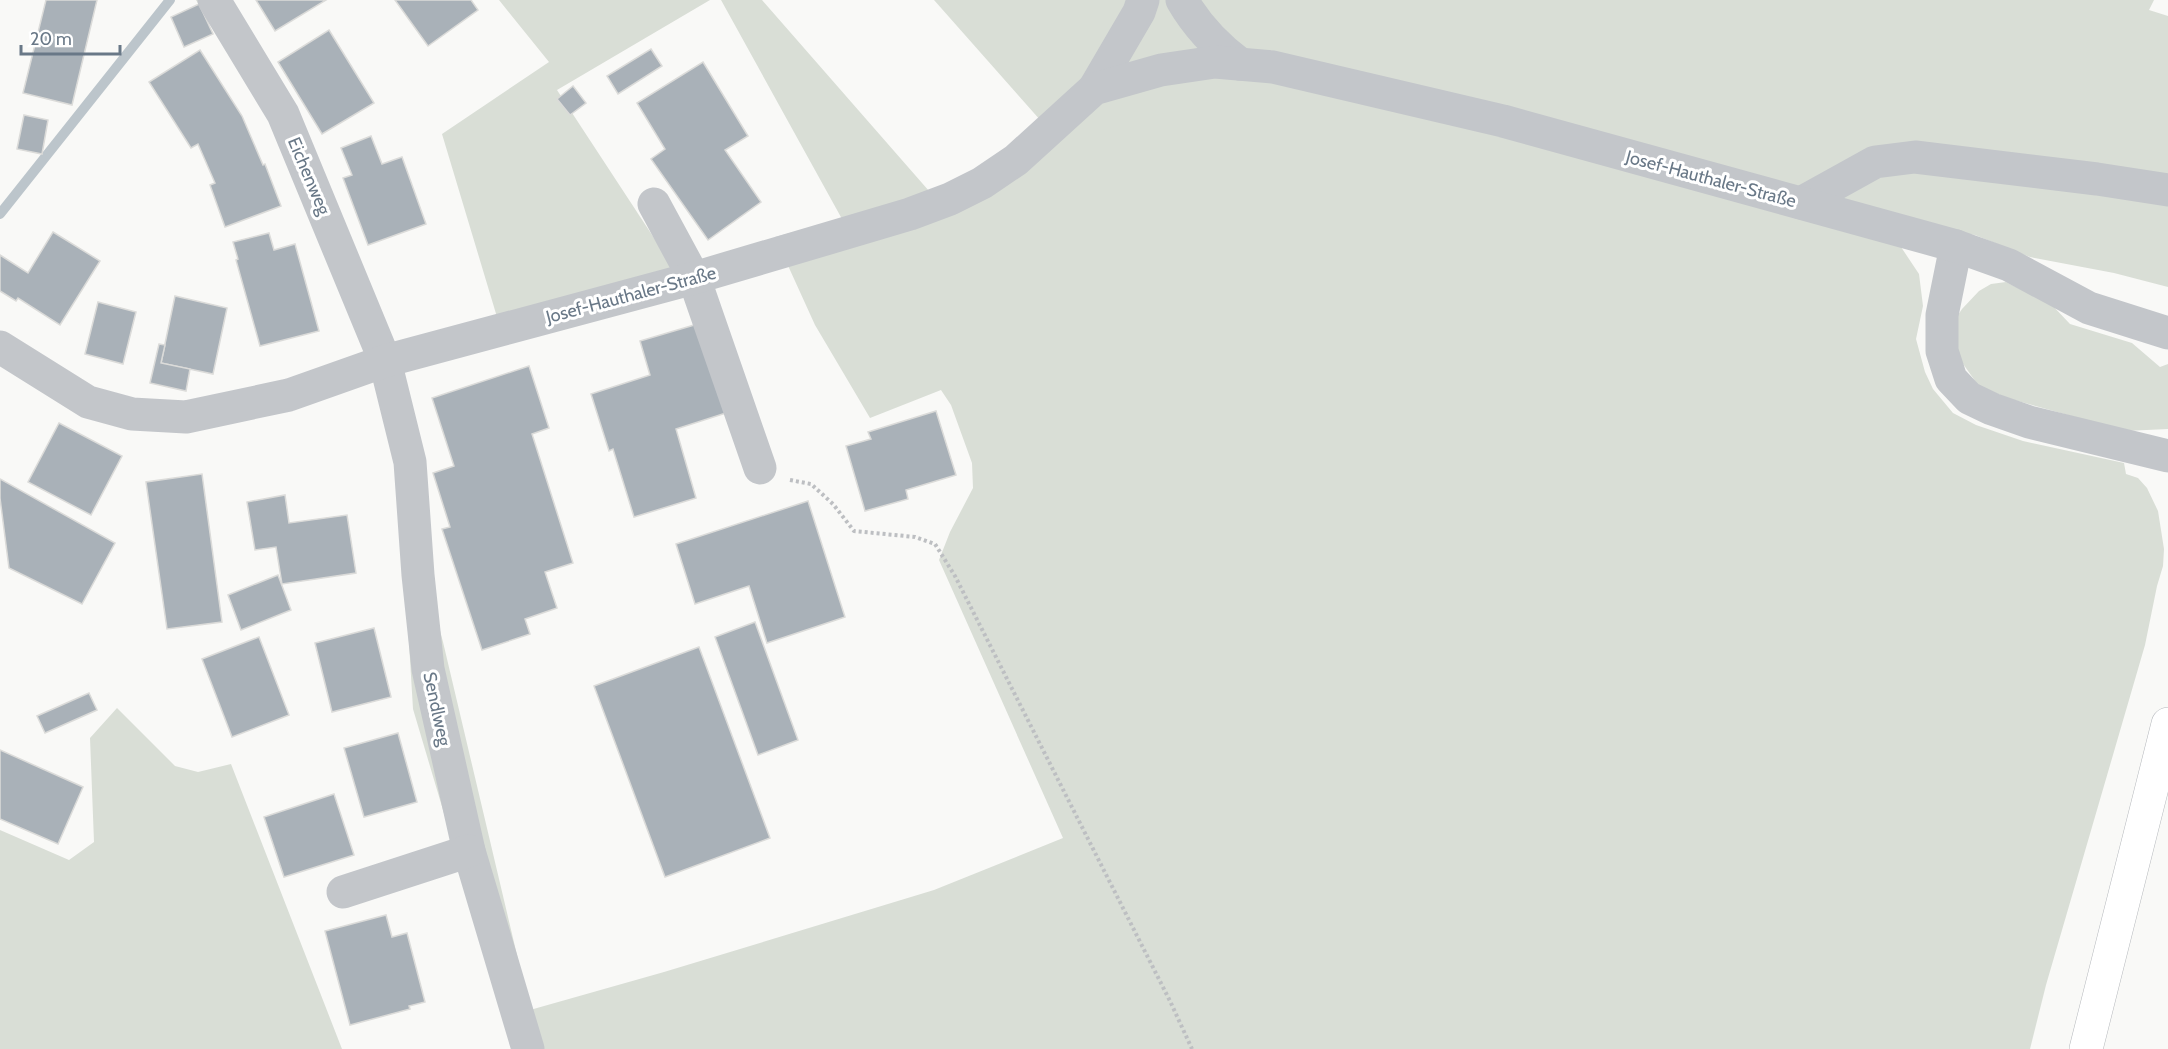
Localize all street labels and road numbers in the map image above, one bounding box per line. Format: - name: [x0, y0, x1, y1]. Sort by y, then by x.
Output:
- street label: Eichenweg: [283, 134, 336, 219]
- street label: Josef-Hauthaler-Straße: [1623, 145, 1798, 212]
- street label: Josef-Hauthaler-Straße: [543, 262, 718, 329]
- street label: Sendlweg: [418, 670, 456, 749]

